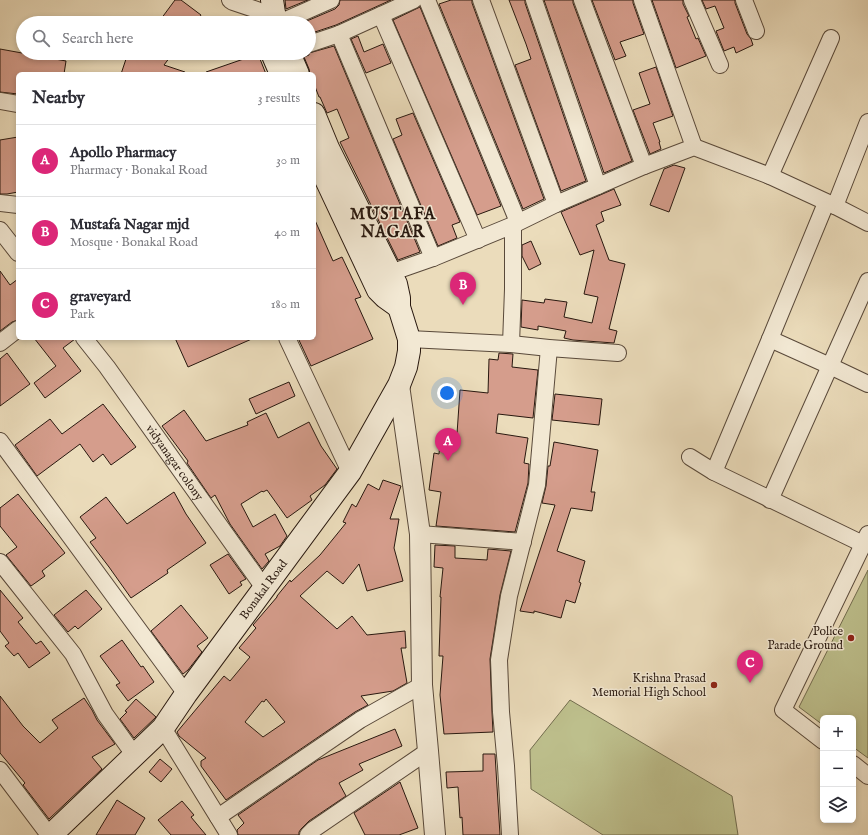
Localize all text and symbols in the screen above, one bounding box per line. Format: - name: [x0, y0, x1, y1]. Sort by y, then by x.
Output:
- search box: [16, 16, 316, 60]
- icon: search: [30, 27, 52, 49]
- text: Search here: [62, 29, 133, 48]
- text: Nearby: [32, 88, 85, 109]
- text: 3 results: [258, 90, 300, 107]
- text: Apollo Pharmacy: [70, 143, 176, 162]
- text: A: [41, 152, 49, 169]
- text: 30 m: [276, 152, 300, 169]
- text: Pharmacy · Bonakal Road: [70, 162, 207, 179]
- district label: MUSTAFA NAGAR: [350, 205, 436, 243]
- text: Mustafa Nagar mjd: [70, 215, 189, 234]
- text: B: [41, 224, 49, 241]
- text: 40 m: [274, 224, 300, 241]
- text: Mosque · Bonakal Road: [70, 234, 198, 251]
- pin: B: [450, 272, 476, 305]
- text: graveyard: [70, 287, 131, 306]
- text: C: [40, 296, 50, 313]
- text: 180 m: [271, 296, 300, 313]
- text: Park: [70, 306, 95, 323]
- your location: [437, 383, 457, 403]
- street label: vidyanagar colony: [142, 422, 206, 504]
- pin: A: [435, 428, 461, 461]
- street label: Bonakal Road: [237, 556, 291, 623]
- place label: Police Parade Ground: [767, 624, 844, 653]
- marker: Police Parade Ground: [846, 633, 856, 643]
- pin: C: [737, 650, 763, 683]
- place label: Krishna Prasad Memorial High School: [592, 671, 707, 700]
- marker: Krishna Prasad Memorial High School: [709, 680, 719, 690]
- map controls: [820, 715, 856, 823]
- button: +: [820, 715, 856, 751]
- button: −: [820, 751, 856, 787]
- button: layers: [820, 787, 856, 823]

